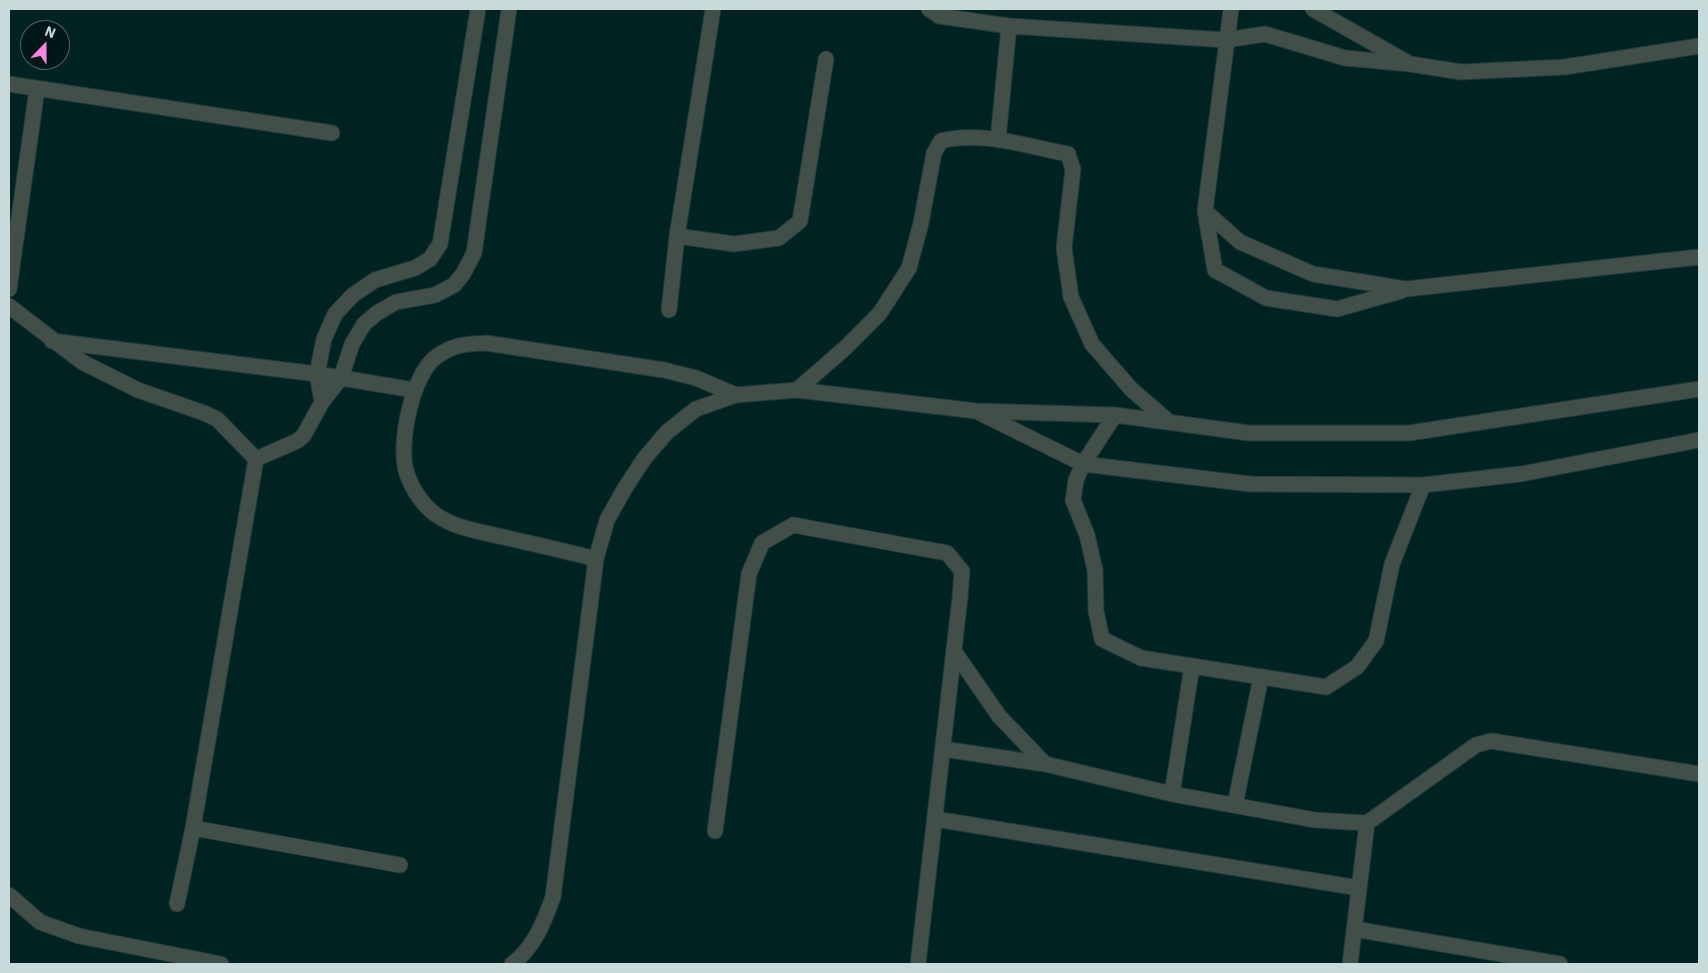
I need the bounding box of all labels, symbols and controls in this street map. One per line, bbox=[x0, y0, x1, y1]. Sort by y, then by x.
north arrow bbox=[20, 20, 70, 70]
text: N bbox=[42, 22, 58, 42]

